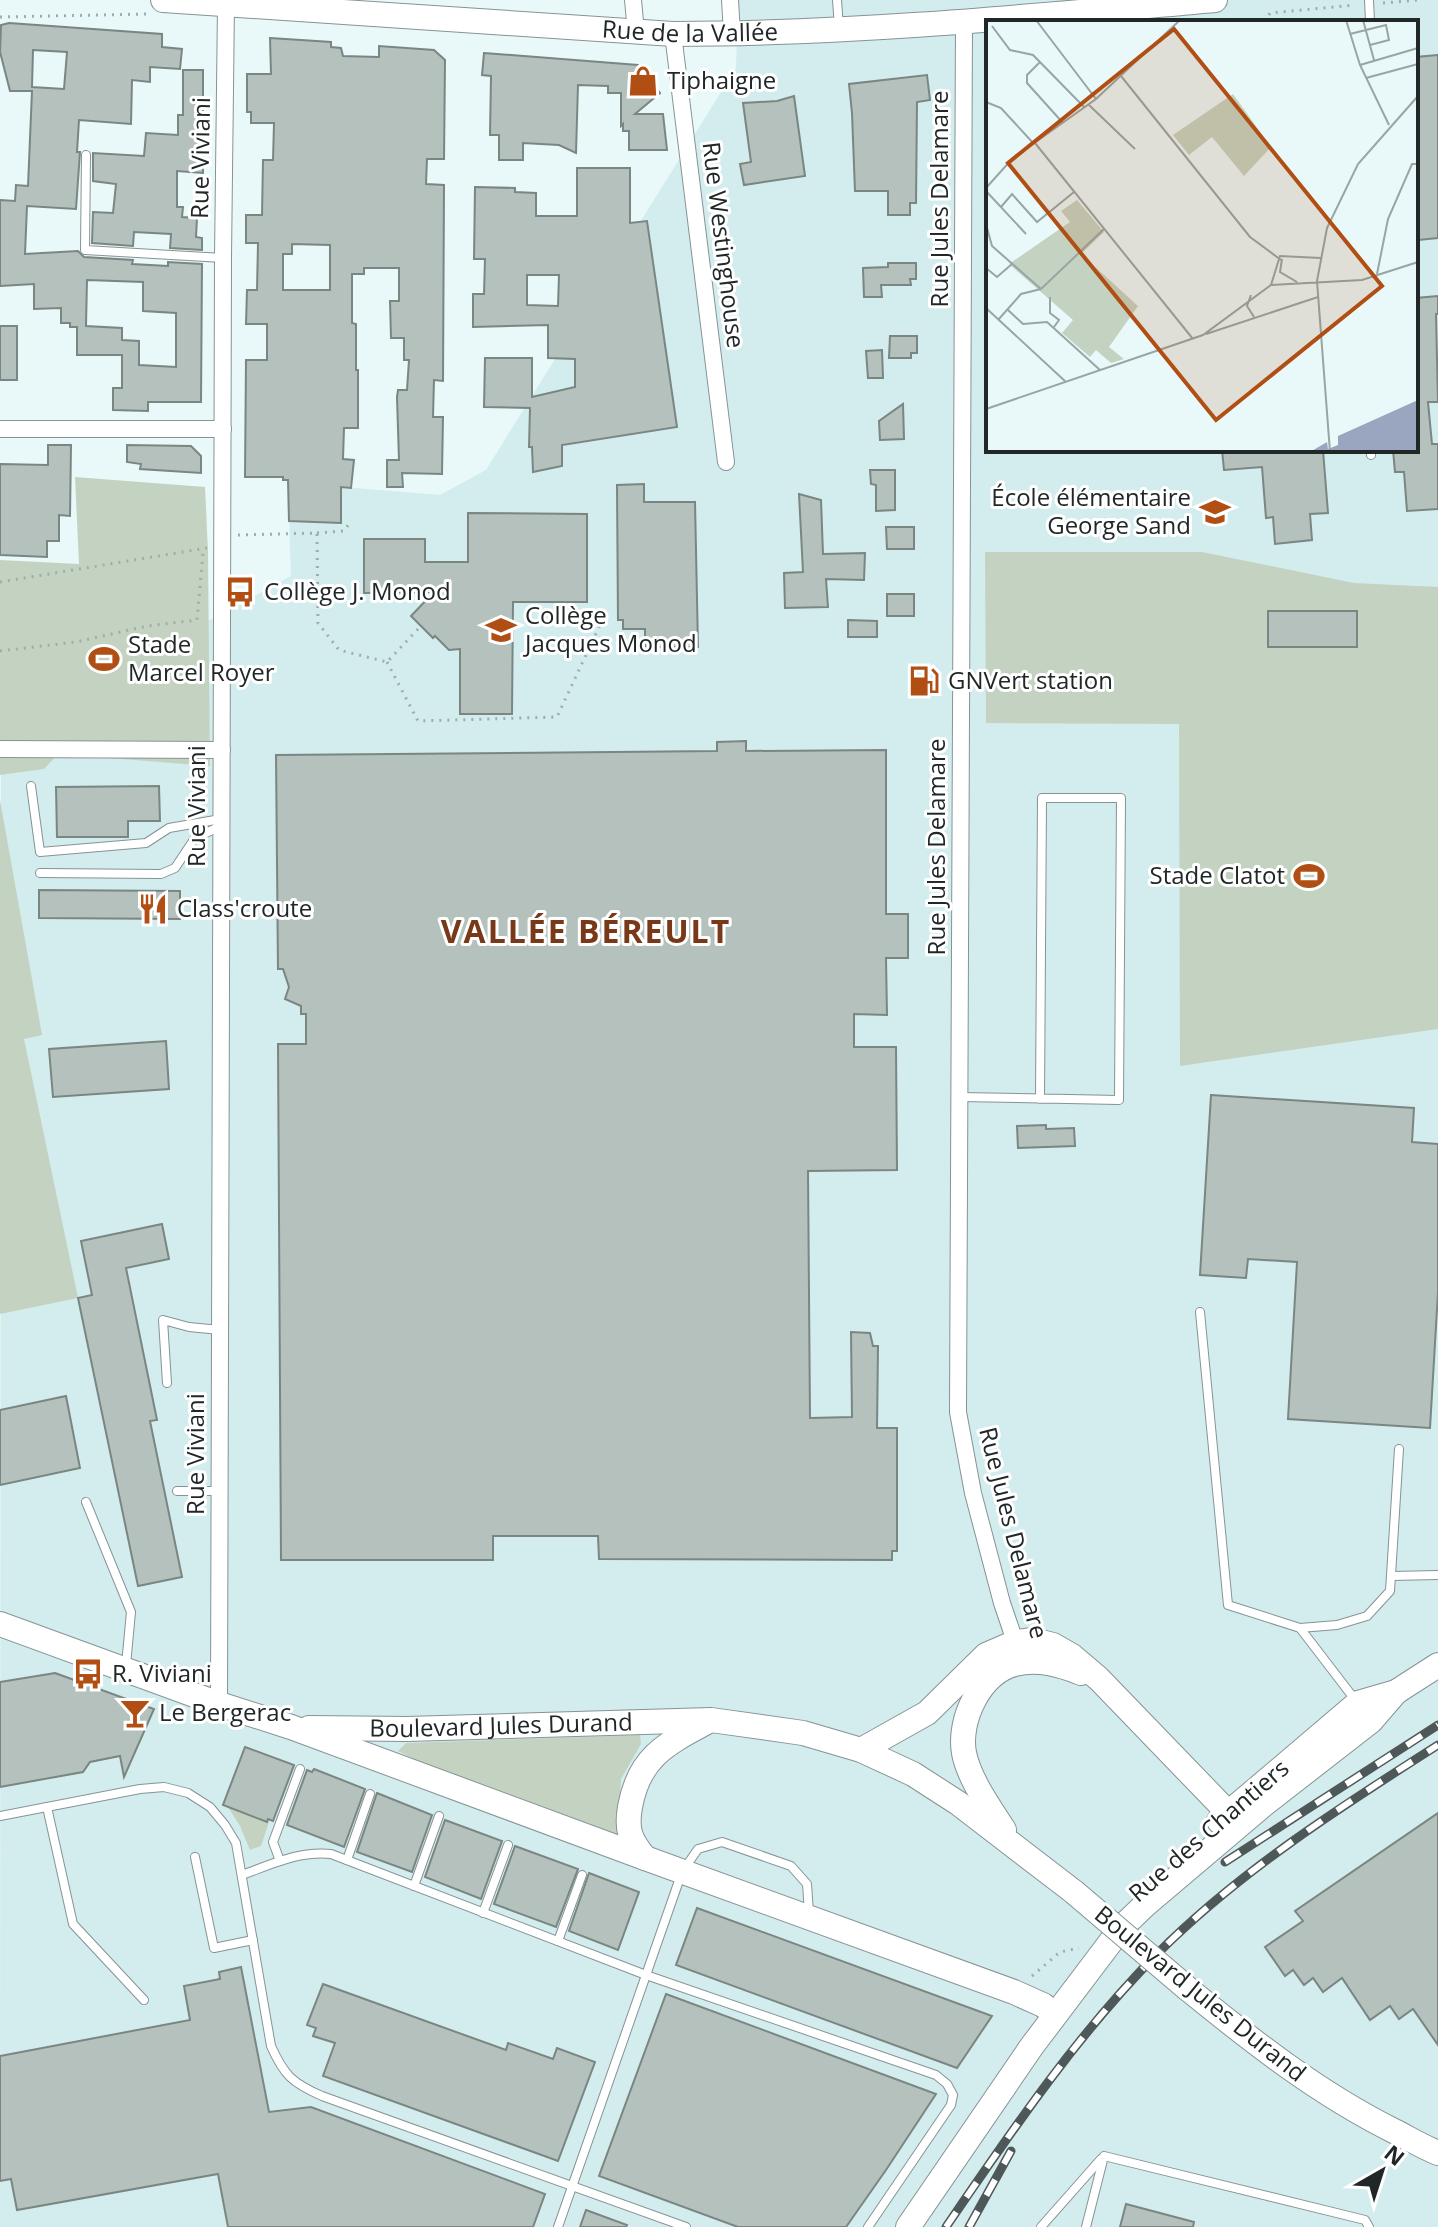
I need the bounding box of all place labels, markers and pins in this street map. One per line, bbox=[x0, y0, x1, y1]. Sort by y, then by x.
place label: Tiphaigne bbox=[667, 63, 776, 96]
shop icon: Tiphaigne bbox=[626, 64, 660, 98]
place label: École élémentaire George Sand bbox=[991, 480, 1191, 541]
school or university icon: École élémentaire George Sand bbox=[1198, 495, 1232, 529]
place label: Collège J. Monod bbox=[264, 574, 451, 607]
bus stop icon: Collège J. Monod bbox=[223, 575, 257, 609]
place label: Collège Jacques Monod bbox=[523, 598, 697, 659]
school or university icon: Collège Jacques Monod bbox=[484, 613, 518, 647]
place label: Stade Marcel Royer bbox=[128, 627, 275, 688]
sports icon: Stade Marcel Royer bbox=[87, 642, 121, 676]
place label: GNVert station bbox=[948, 663, 1113, 696]
fuel station icon: GNVert station bbox=[907, 664, 941, 698]
place label: Stade Clatot bbox=[1149, 858, 1285, 891]
sports icon: Stade Clatot bbox=[1292, 859, 1326, 893]
place label: Class'croute bbox=[177, 891, 312, 924]
restaurant icon: Class'croute bbox=[136, 892, 170, 926]
place label: R. Viviani bbox=[112, 1656, 212, 1689]
bus stop icon: R. Viviani bbox=[71, 1657, 105, 1691]
place label: Le Bergerac bbox=[159, 1695, 291, 1728]
bar icon: Le Bergerac bbox=[118, 1696, 152, 1730]

